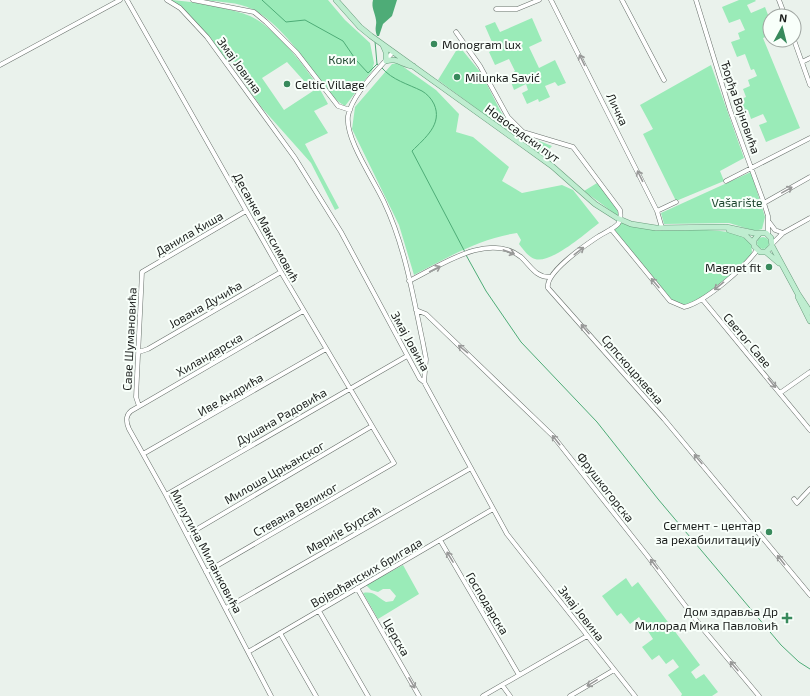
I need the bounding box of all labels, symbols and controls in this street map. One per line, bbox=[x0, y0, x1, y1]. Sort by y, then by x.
north arrow bbox=[762, 8, 802, 48]
text: N bbox=[779, 11, 788, 25]
street label: Змај Јовина bbox=[214, 34, 265, 96]
place label: Monogram lux bbox=[442, 37, 522, 51]
marker: Monogram lux bbox=[429, 39, 439, 49]
park label: Коки bbox=[328, 52, 356, 66]
one-way arrow bbox=[578, 54, 585, 66]
street label: Ђорђа Војновића bbox=[718, 59, 764, 156]
place label: Milunka Savić bbox=[465, 70, 540, 84]
marker: Milunka Savić bbox=[452, 72, 462, 82]
place label: Celtic Village bbox=[295, 77, 365, 91]
marker: Celtic Village bbox=[282, 79, 292, 89]
street label: Личка bbox=[604, 91, 632, 127]
street label: Новосадски пут bbox=[482, 101, 563, 166]
street label: Десанке Максимовић bbox=[231, 170, 303, 284]
one-way arrow bbox=[636, 170, 643, 182]
one-way arrow bbox=[781, 186, 793, 193]
park label: Vašarište bbox=[711, 195, 763, 209]
street label: Данила Киша bbox=[153, 208, 225, 258]
one-way arrow bbox=[573, 247, 584, 255]
one-way arrow bbox=[503, 249, 515, 257]
place label: Magnet fit bbox=[705, 260, 761, 274]
marker: Magnet fit bbox=[764, 262, 774, 272]
one-way arrow bbox=[428, 265, 440, 272]
street label: Јована Дучића bbox=[166, 277, 245, 331]
one-way arrow bbox=[651, 277, 659, 288]
one-way arrow bbox=[713, 282, 724, 290]
street label: Саве Шумановића bbox=[119, 287, 140, 391]
street label: Змај Јовина bbox=[388, 309, 433, 374]
street label: Светог Саве bbox=[721, 310, 775, 370]
one-way arrow bbox=[581, 324, 590, 335]
street label: Хиландарска bbox=[173, 329, 245, 379]
street label: Српскоцрквена bbox=[599, 332, 667, 406]
one-way arrow bbox=[457, 345, 468, 354]
street label: Иве Андрића bbox=[195, 370, 265, 418]
one-way arrow bbox=[767, 378, 776, 389]
street label: Душана Радовића bbox=[233, 384, 329, 448]
one-way arrow bbox=[552, 434, 560, 445]
street label: Милоша Црњанског bbox=[221, 437, 327, 506]
street label: Фрушкогорска bbox=[574, 449, 637, 525]
one-way arrow bbox=[693, 454, 702, 465]
street label: Стевана Великог bbox=[250, 479, 340, 539]
street label: Милутина Миланковића bbox=[167, 487, 246, 616]
street label: Марије Бурсаћ bbox=[303, 502, 383, 557]
place label: Сегмент - центар за рехабилитацију bbox=[656, 518, 762, 547]
marker: Сегмент - центар за рехабилитацију bbox=[764, 527, 774, 537]
street label: Војвођанских бригада bbox=[308, 534, 425, 611]
one-way arrow bbox=[445, 551, 453, 563]
one-way arrow bbox=[776, 554, 785, 565]
one-way arrow bbox=[650, 558, 658, 569]
street label: Господарска bbox=[464, 569, 512, 637]
street label: Змај Јовина bbox=[555, 583, 608, 644]
place label: Дом здравља Др Милорад Мика Павловић bbox=[635, 604, 778, 632]
marker: Дом здравља Др Милорад Мика Павловић bbox=[781, 612, 793, 624]
street label: Церска bbox=[381, 616, 413, 658]
one-way arrow bbox=[730, 661, 739, 671]
one-way arrow bbox=[408, 677, 416, 689]
one-way arrow bbox=[586, 680, 598, 688]

